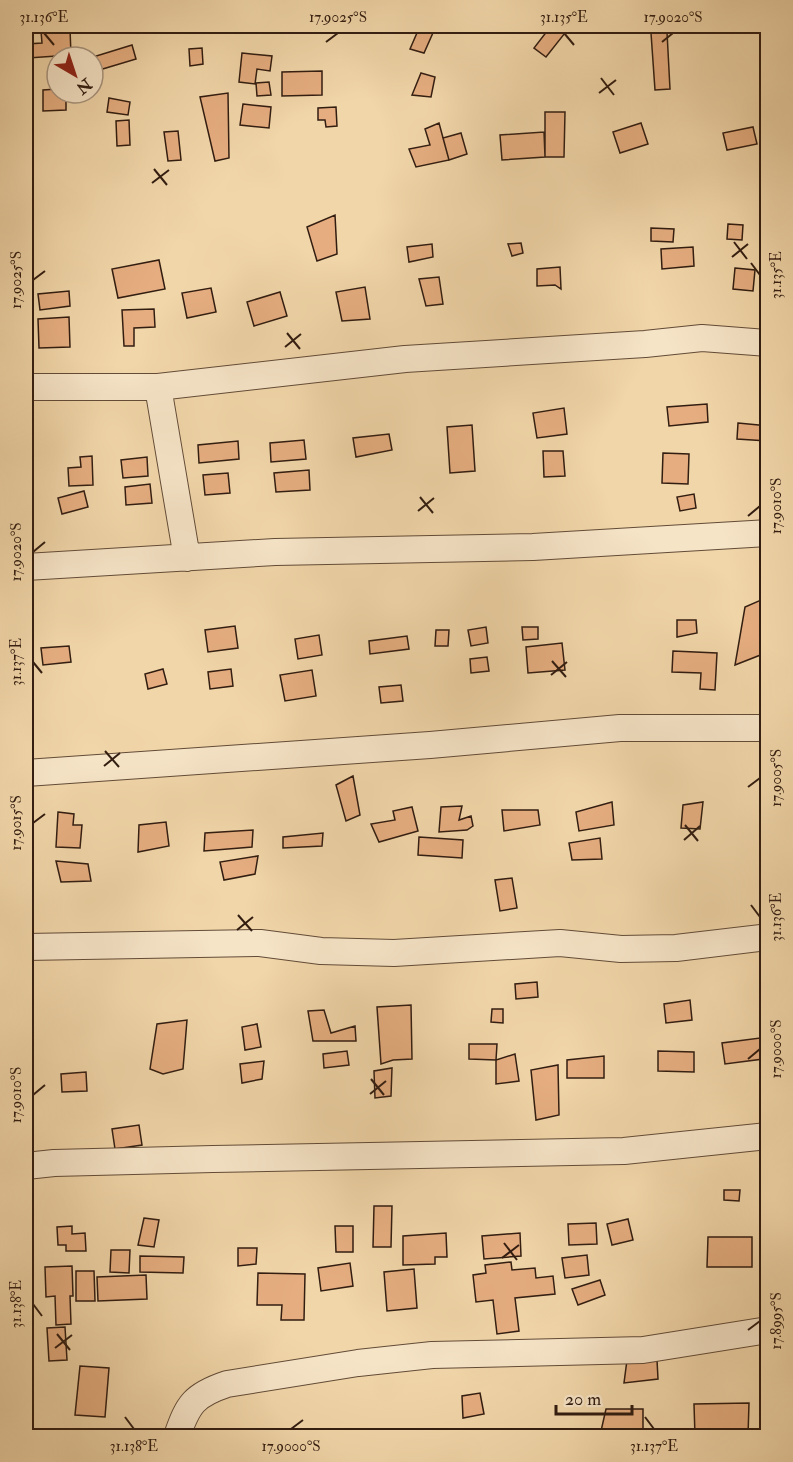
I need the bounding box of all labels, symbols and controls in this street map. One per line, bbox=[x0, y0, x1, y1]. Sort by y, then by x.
text: 31.136°E bbox=[20, 8, 69, 27]
text: 17.9025°S bbox=[309, 8, 367, 27]
text: 31.135°E bbox=[540, 8, 588, 27]
text: 17.9020°S bbox=[643, 8, 703, 27]
north arrow bbox=[45, 45, 105, 105]
text: N bbox=[71, 73, 96, 99]
text: 17.9025°S bbox=[7, 251, 26, 309]
text: 31.135°E bbox=[767, 251, 786, 299]
text: 17.9010°S bbox=[767, 478, 786, 534]
text: 17.9020°S bbox=[7, 522, 26, 582]
text: 31.137°E bbox=[7, 638, 26, 686]
text: 17.9005°S bbox=[767, 749, 786, 807]
text: 17.9015°S bbox=[7, 795, 26, 851]
text: 31.136°E bbox=[767, 892, 786, 941]
text: 17.9000°S bbox=[767, 1019, 786, 1079]
text: 17.9010°S bbox=[7, 1067, 26, 1123]
text: 31.138°E bbox=[7, 1280, 26, 1328]
text: 17.8995°S bbox=[767, 1292, 786, 1350]
scale bar bbox=[556, 1378, 632, 1416]
text: 20 m bbox=[565, 1388, 601, 1411]
text: 31.138°E bbox=[110, 1437, 158, 1456]
text: 17.9000°S bbox=[261, 1437, 321, 1456]
text: 31.137°E bbox=[630, 1437, 678, 1456]

